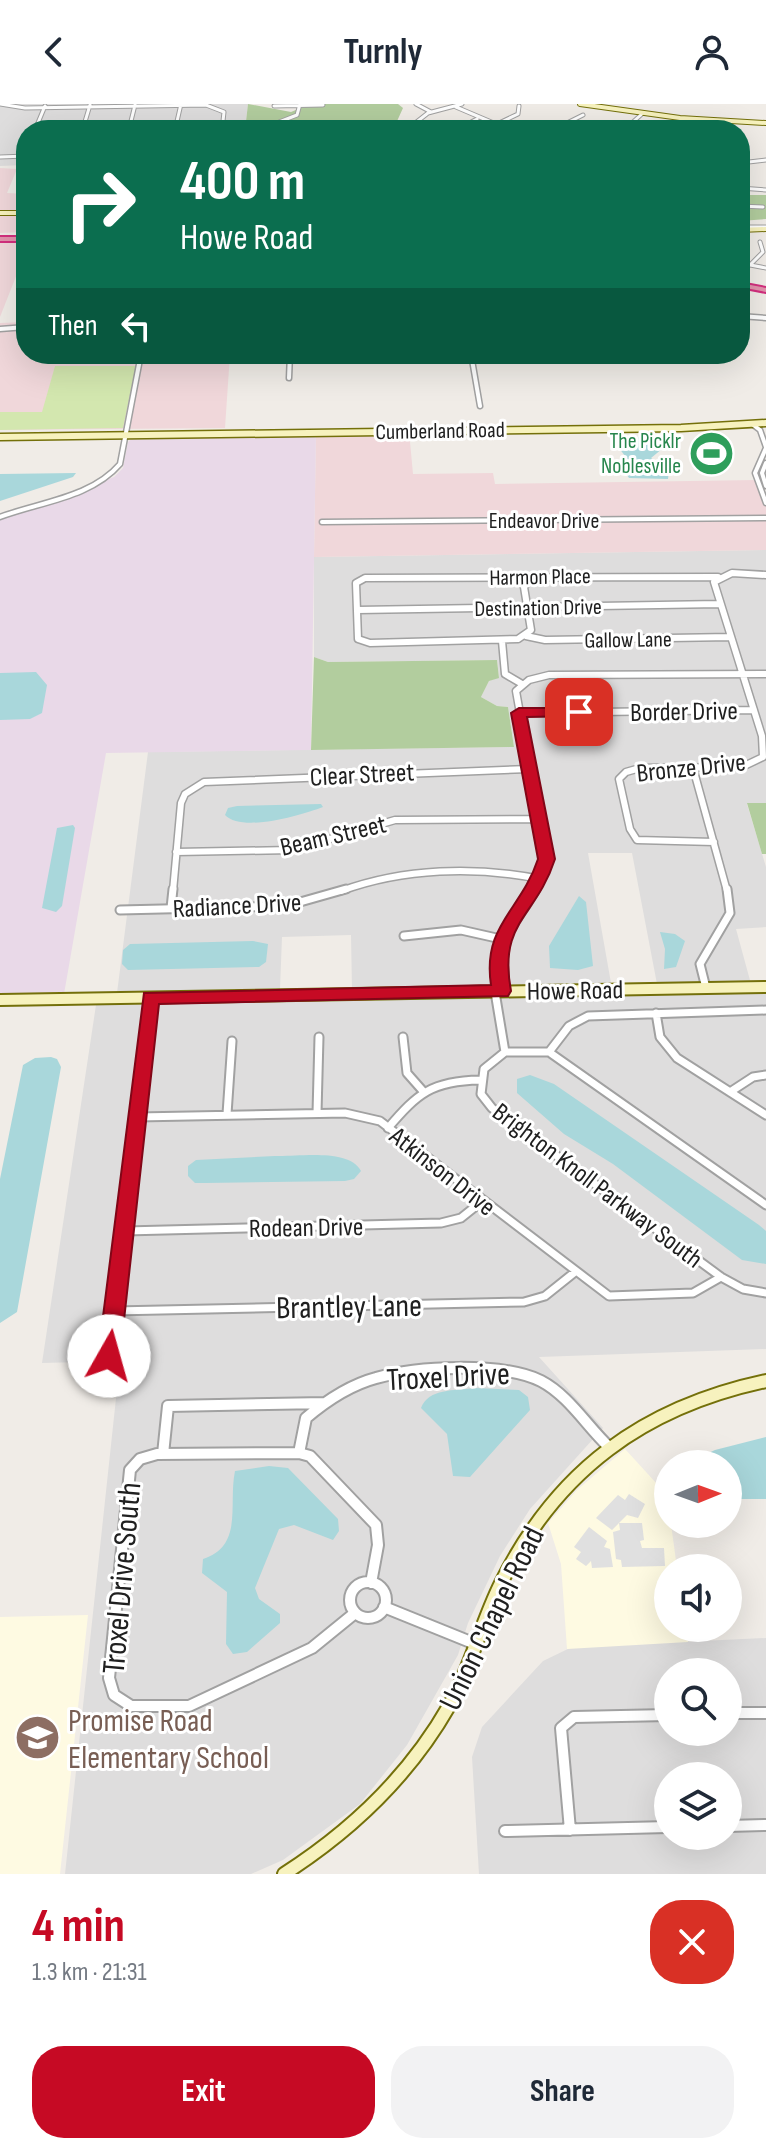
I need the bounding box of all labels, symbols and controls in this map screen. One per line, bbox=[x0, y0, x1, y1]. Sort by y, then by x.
icon: back bbox=[32, 30, 76, 74]
icon: person bbox=[690, 30, 734, 74]
text: Turnly bbox=[344, 31, 422, 74]
text: 400 m bbox=[180, 149, 305, 216]
icon: right bbox=[48, 152, 152, 256]
text: Howe Road bbox=[180, 217, 313, 260]
icon: left bbox=[114, 304, 158, 348]
text: Then bbox=[48, 308, 98, 344]
street label: Cumberland Road bbox=[375, 417, 505, 446]
place label: The Picklr Noblesville bbox=[601, 428, 681, 480]
sports icon: The Picklr Noblesville bbox=[688, 429, 736, 477]
street label: Endeavor Drive bbox=[489, 508, 599, 535]
street label: Harmon Place bbox=[489, 563, 591, 592]
street label: Destination Drive bbox=[474, 594, 602, 623]
street label: Gallow Lane bbox=[584, 626, 672, 655]
pin bbox=[545, 678, 613, 746]
icon: arrive bbox=[557, 690, 601, 734]
street label: Border Drive bbox=[630, 696, 738, 729]
street label: Bronze Drive bbox=[635, 747, 747, 790]
street label: Clear Street bbox=[309, 757, 415, 794]
street label: Beam Street bbox=[277, 809, 389, 864]
street label: Radiance Drive bbox=[172, 888, 302, 925]
street label: Howe Road bbox=[527, 975, 623, 1008]
street label: Brighton Knoll Parkway South bbox=[486, 1097, 708, 1275]
street label: Atkinson Drive bbox=[382, 1121, 501, 1223]
street label: Rodean Drive bbox=[249, 1212, 364, 1245]
street label: Brantley Lane bbox=[276, 1287, 422, 1328]
position arrow bbox=[67, 1314, 151, 1398]
street label: Troxel Drive bbox=[385, 1355, 511, 1400]
north arrow bbox=[654, 1450, 742, 1538]
map controls bbox=[654, 1450, 742, 1850]
street label: Troxel Drive South bbox=[95, 1481, 150, 1676]
street label: Union Chapel Road bbox=[431, 1520, 554, 1717]
button: sound bbox=[654, 1554, 742, 1642]
button: search bbox=[654, 1658, 742, 1746]
place label: Promise Road Elementary School bbox=[68, 1702, 269, 1778]
school or university icon: Promise Road Elementary School bbox=[13, 1714, 61, 1762]
button: layers bbox=[654, 1762, 742, 1850]
text: 4 min bbox=[32, 1898, 125, 1955]
button: close bbox=[650, 1900, 734, 1984]
text: 1.3 km · 21:31 bbox=[32, 1957, 147, 1988]
button: Exit bbox=[32, 2046, 375, 2138]
button: Share bbox=[391, 2046, 734, 2138]

